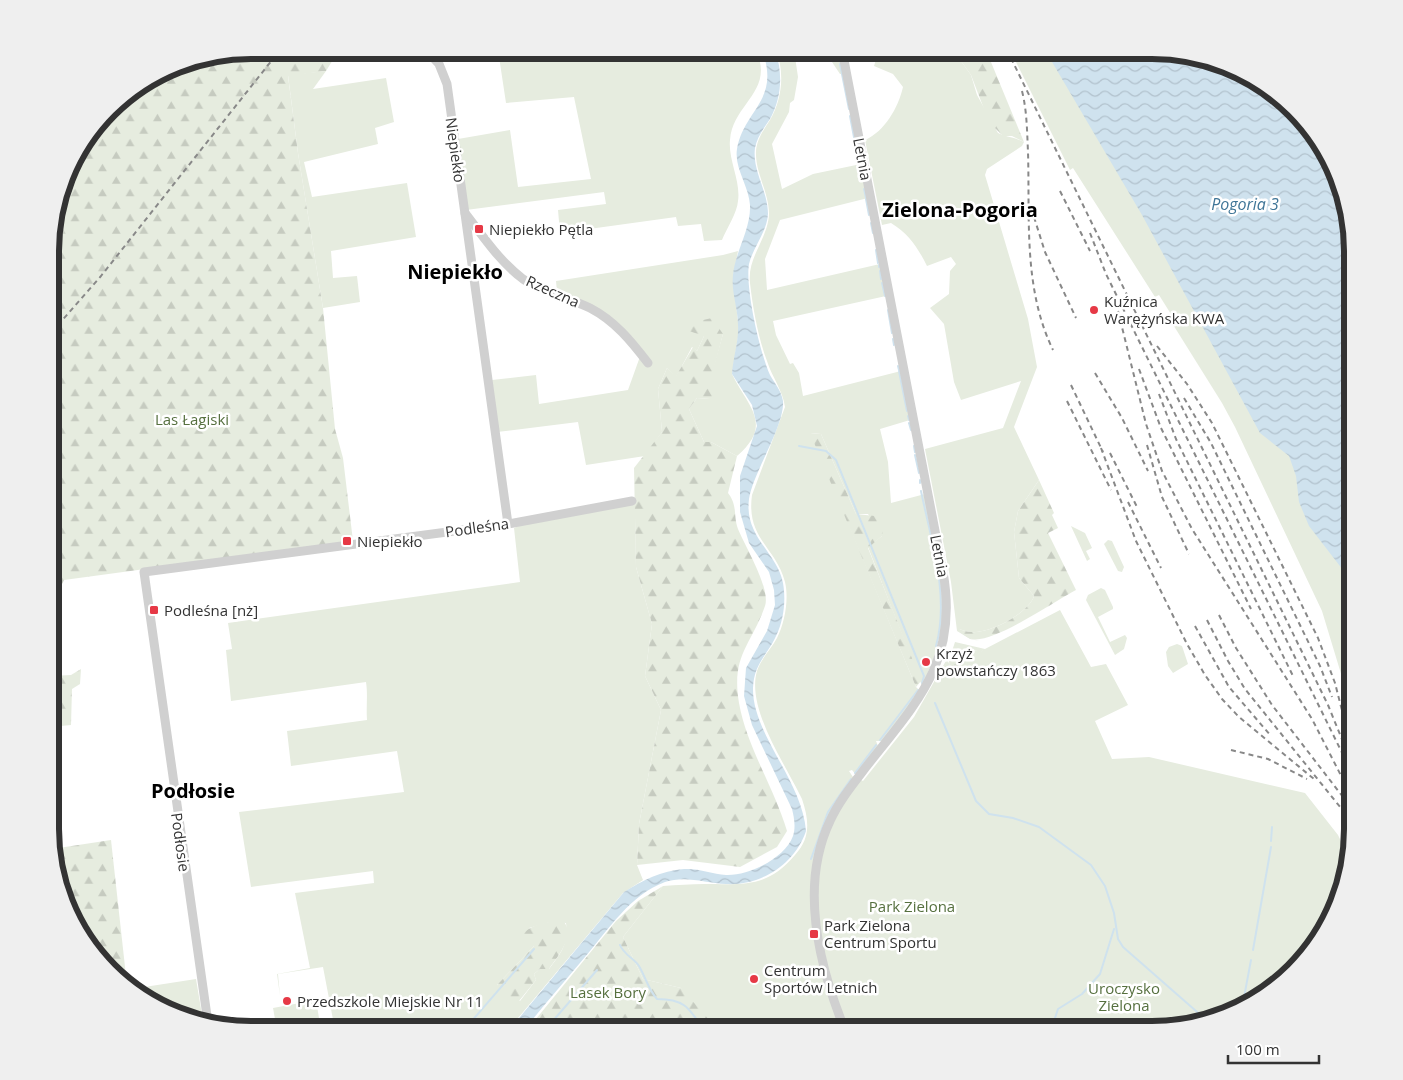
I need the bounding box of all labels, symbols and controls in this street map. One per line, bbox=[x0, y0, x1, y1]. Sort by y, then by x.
street label: Niepiekło bbox=[442, 116, 470, 184]
street label: Letnia bbox=[849, 136, 877, 182]
water label: Pogoria 3 bbox=[1211, 193, 1279, 215]
district label: Zielona-Pogoria bbox=[882, 196, 1038, 223]
place label: Niepiekło Pętla bbox=[489, 219, 593, 239]
marker: Niepiekło Pętla bbox=[473, 223, 485, 235]
district label: Niepiekło bbox=[407, 258, 503, 285]
street label: Rzeczna bbox=[523, 270, 583, 312]
place label: Kuźnica Warężyńska KWA bbox=[1104, 291, 1225, 328]
marker: Kuźnica Warężyńska KWA bbox=[1088, 304, 1100, 316]
park label: Las Łagiski bbox=[155, 409, 229, 429]
street label: Podleśna bbox=[444, 513, 510, 541]
place label: Niepiekło bbox=[357, 531, 423, 551]
street label: Letnia bbox=[926, 533, 954, 579]
marker: Niepiekło bbox=[341, 535, 353, 547]
place label: Podleśna [nż] bbox=[164, 600, 258, 620]
marker: Podleśna [nż] bbox=[148, 604, 160, 616]
place label: Krzyż powstańczy 1863 bbox=[936, 643, 1056, 680]
marker: Krzyż powstańczy 1863 bbox=[920, 656, 932, 668]
district label: Podłosie bbox=[151, 777, 235, 804]
street label: Podłosie bbox=[167, 811, 195, 873]
park label: Park Zielona bbox=[869, 896, 955, 916]
place label: Park Zielona Centrum Sportu bbox=[824, 915, 937, 952]
marker: Park Zielona Centrum Sportu bbox=[808, 928, 820, 940]
place label: Centrum Sportów Letnich bbox=[764, 960, 877, 997]
marker: Centrum Sportów Letnich bbox=[748, 973, 760, 985]
park label: Uroczysko Zielona bbox=[1088, 978, 1160, 1015]
park label: Lasek Bory bbox=[570, 982, 646, 1002]
place label: Przedszkole Miejskie Nr 11 bbox=[297, 991, 483, 1011]
marker: Przedszkole Miejskie Nr 11 bbox=[281, 995, 293, 1007]
scale bar bbox=[1228, 1032, 1319, 1064]
text: 100 m bbox=[1236, 1039, 1280, 1059]

